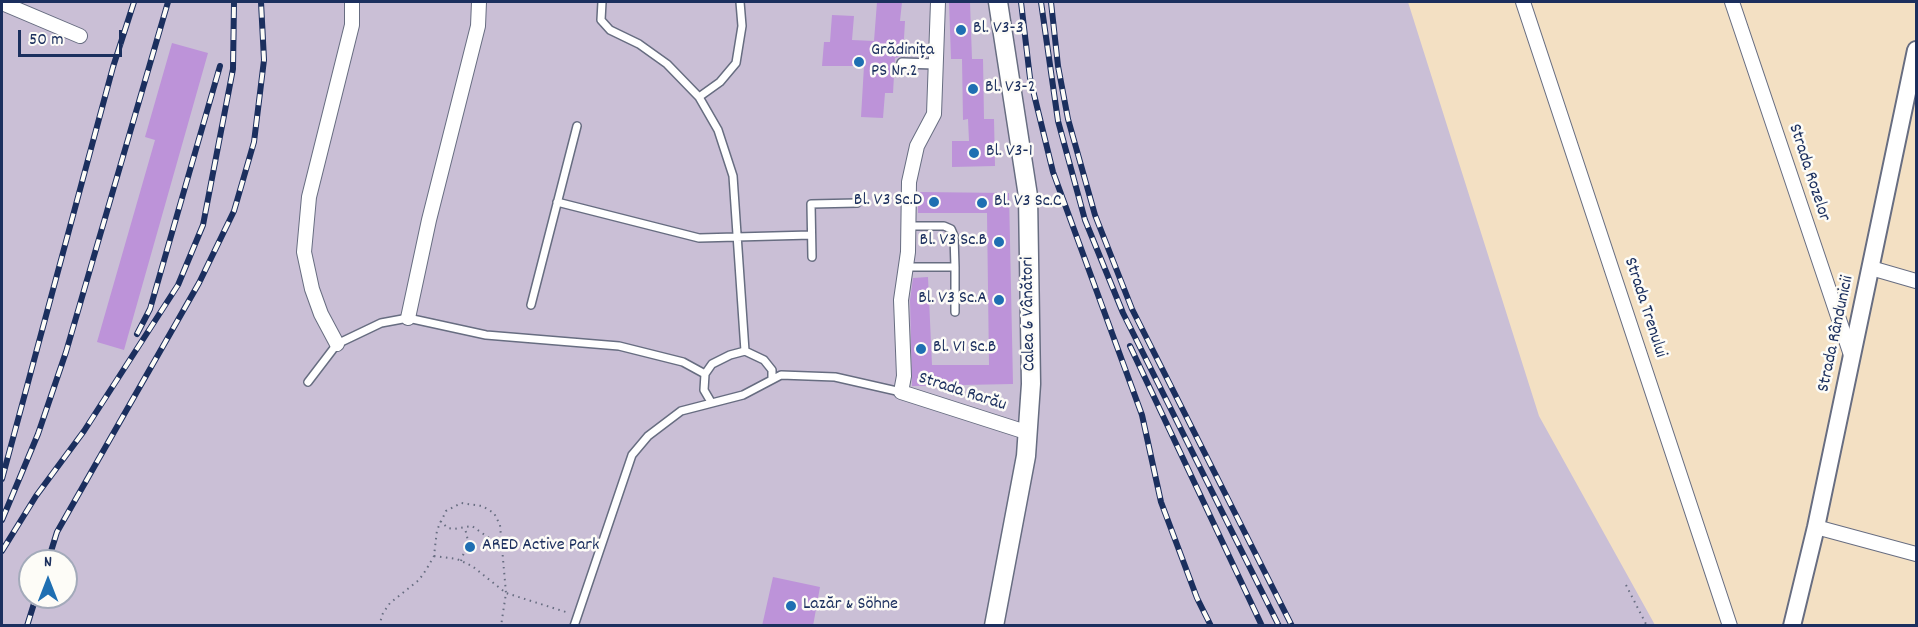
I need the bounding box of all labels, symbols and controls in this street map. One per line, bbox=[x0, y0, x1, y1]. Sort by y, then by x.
scale bar bbox=[21, 18, 124, 56]
place label: Bl. V3-3 bbox=[973, 19, 1024, 41]
marker: Bl. V3-3 bbox=[954, 23, 968, 37]
text: 50 m bbox=[29, 28, 64, 53]
place label: Grădinița PS Nr.2 bbox=[871, 41, 934, 84]
marker: Grădinița PS Nr.2 bbox=[852, 55, 866, 69]
place label: Bl. V3-2 bbox=[985, 78, 1036, 100]
marker: Bl. V3-2 bbox=[966, 82, 980, 96]
street label: Strada Rozelor bbox=[1782, 122, 1834, 224]
place label: Bl. V3-1 bbox=[986, 142, 1033, 164]
marker: Bl. V3-1 bbox=[967, 146, 981, 160]
place label: Bl. V3 Sc.D bbox=[854, 191, 922, 213]
place label: Bl. V3 Sc.C bbox=[994, 192, 1062, 214]
marker: Bl. V3 Sc.D bbox=[927, 195, 941, 209]
marker: Bl. V3 Sc.C bbox=[975, 196, 989, 210]
place label: Bl. V3 Sc.B bbox=[920, 231, 987, 253]
marker: Bl. V3 Sc.B bbox=[992, 235, 1006, 249]
street label: Strada Trenului bbox=[1618, 255, 1670, 361]
street label: Calea 6 Vânători bbox=[1018, 257, 1042, 371]
street label: Strada Rândunicii bbox=[1814, 274, 1860, 394]
place label: Bl. V3 Sc.A bbox=[918, 289, 987, 311]
marker: Bl. V3 Sc.A bbox=[992, 293, 1006, 307]
place label: Bl. V1 Sc.B bbox=[933, 338, 996, 360]
marker: Bl. V1 Sc.B bbox=[914, 342, 928, 356]
street label: Strada Rarău bbox=[915, 369, 1009, 417]
place label: ARED Active Park bbox=[482, 536, 599, 558]
marker: ARED Active Park bbox=[463, 540, 477, 554]
north arrow bbox=[18, 549, 78, 609]
text: N bbox=[44, 551, 52, 574]
place label: Lazăr & Söhne bbox=[803, 595, 898, 617]
marker: Lazăr & Söhne bbox=[784, 599, 798, 613]

